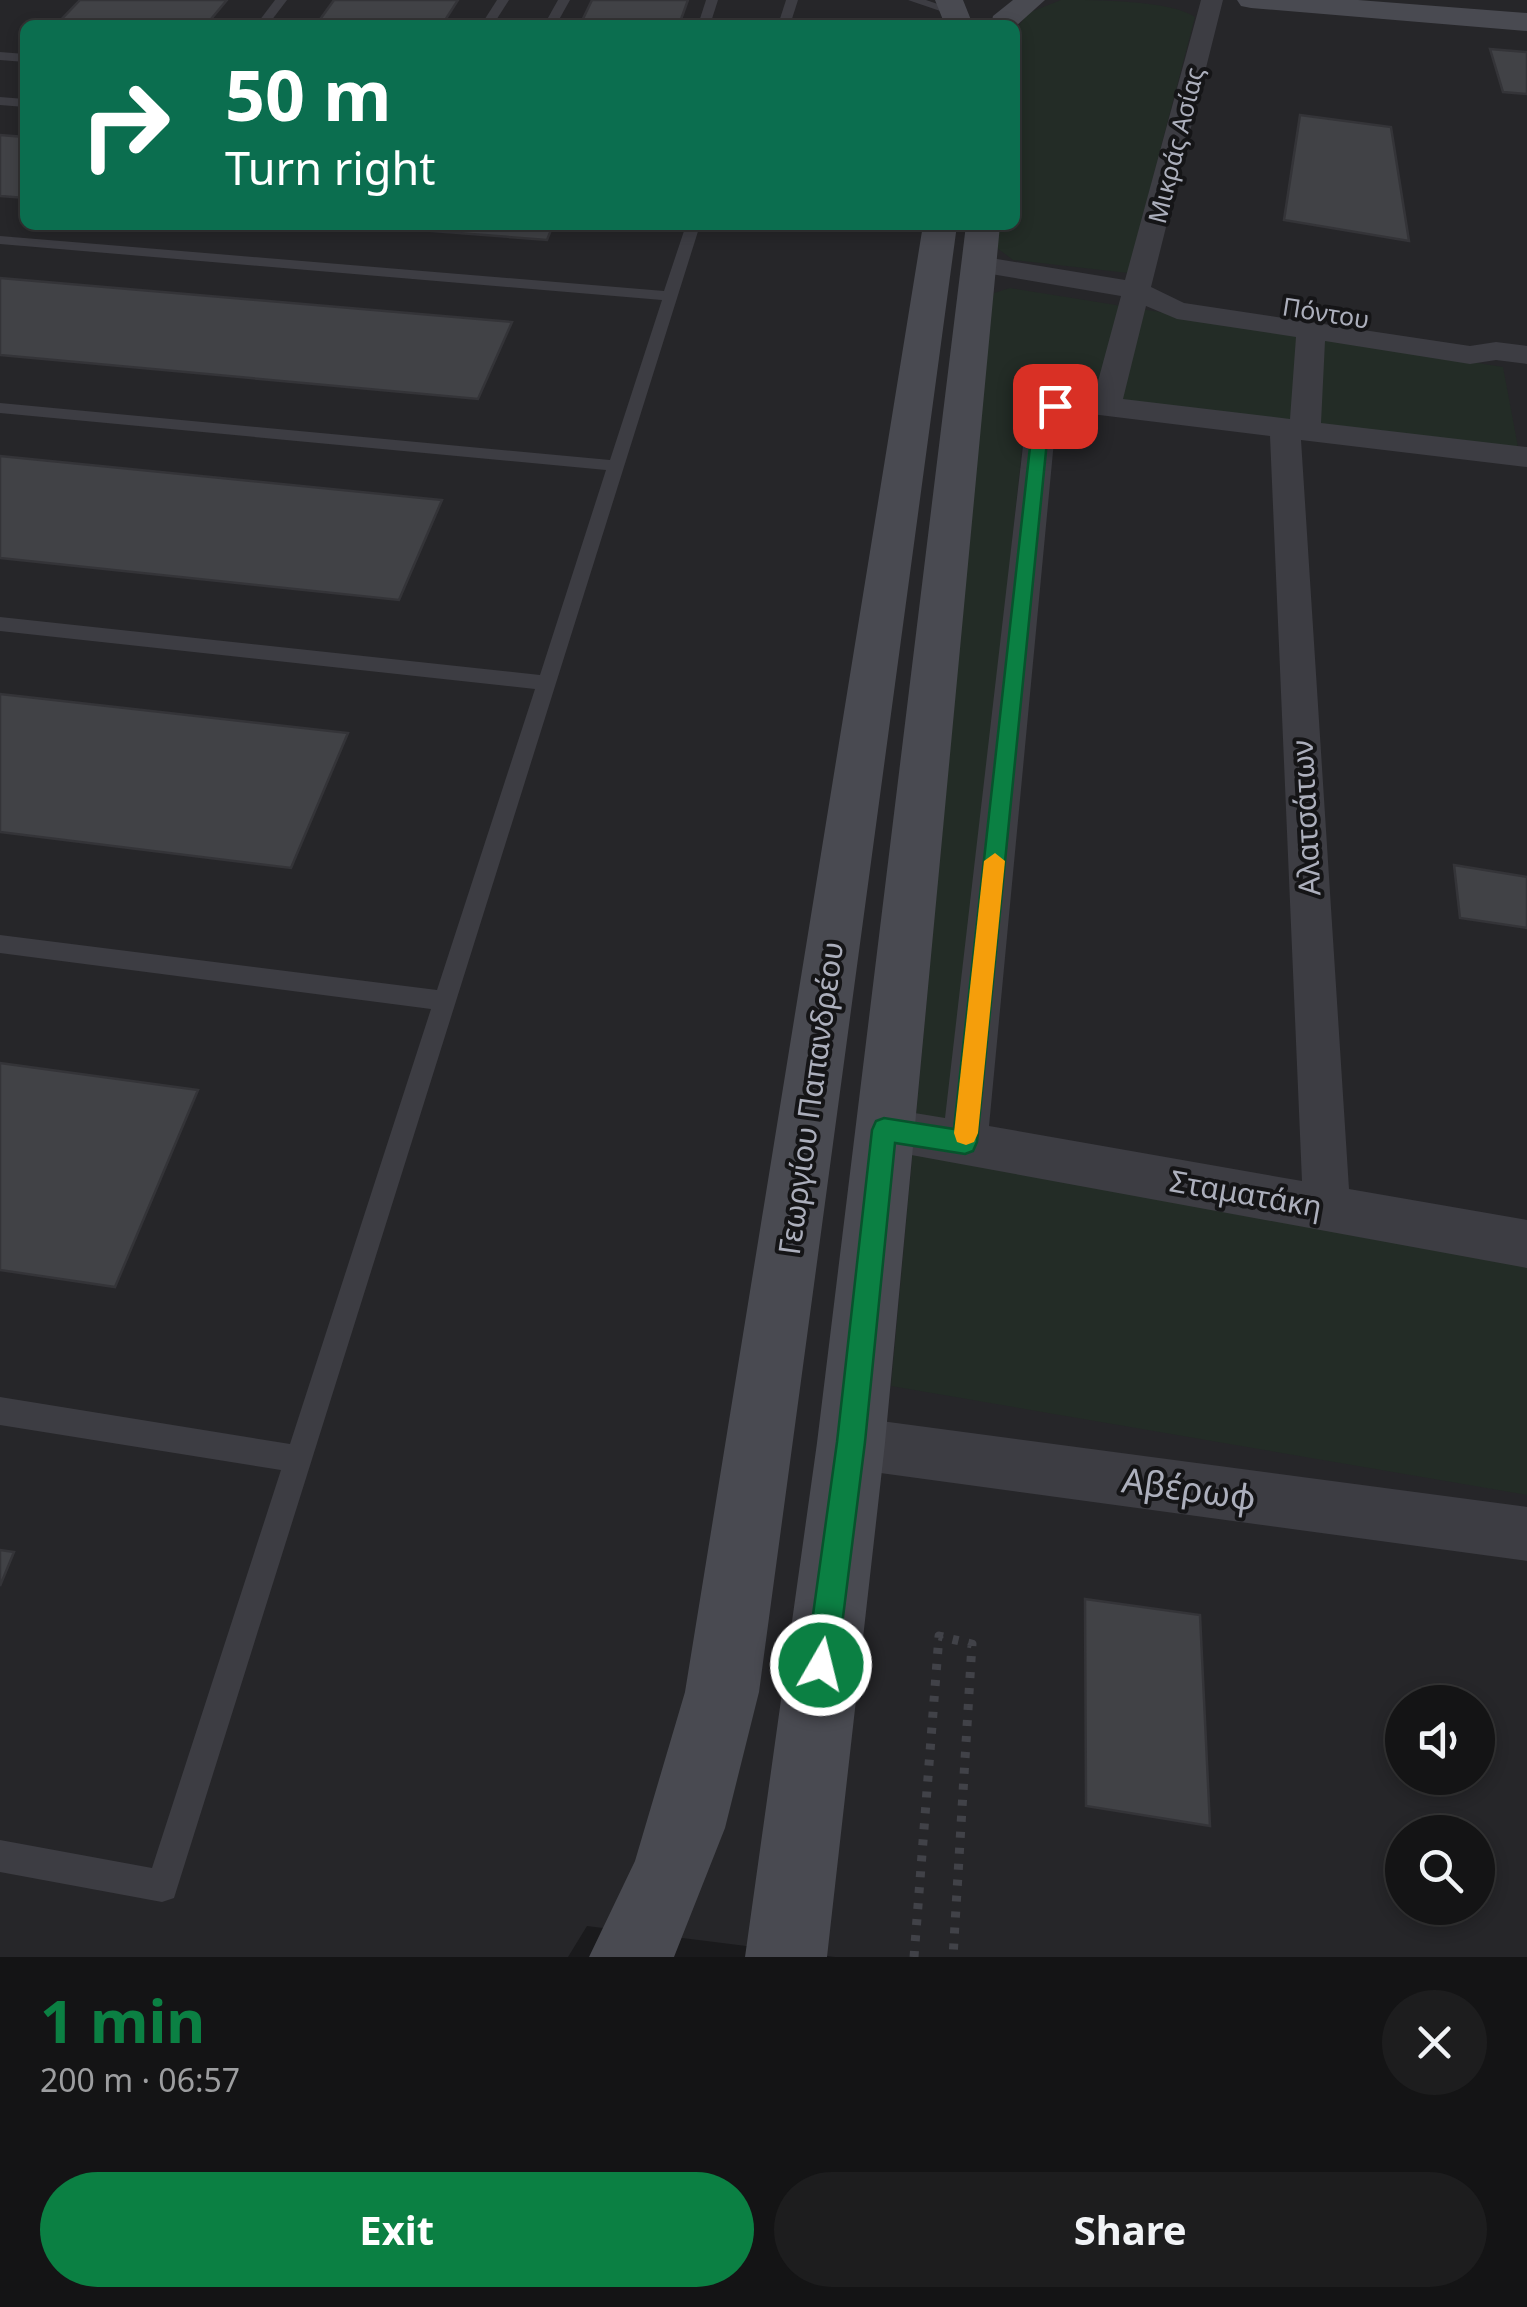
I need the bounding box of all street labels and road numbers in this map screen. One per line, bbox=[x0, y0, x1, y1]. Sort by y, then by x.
street label: Μικράς Ασίας bbox=[1139, 63, 1211, 227]
street label: Πόντου bbox=[1280, 288, 1372, 336]
street label: Αλατσάτων bbox=[1280, 739, 1330, 897]
street label: Γεωργίου Παπανδρέου bbox=[768, 939, 852, 1257]
street label: Σταματάκη bbox=[1167, 1159, 1325, 1227]
street label: Αβέρωφ bbox=[1119, 1455, 1259, 1521]

